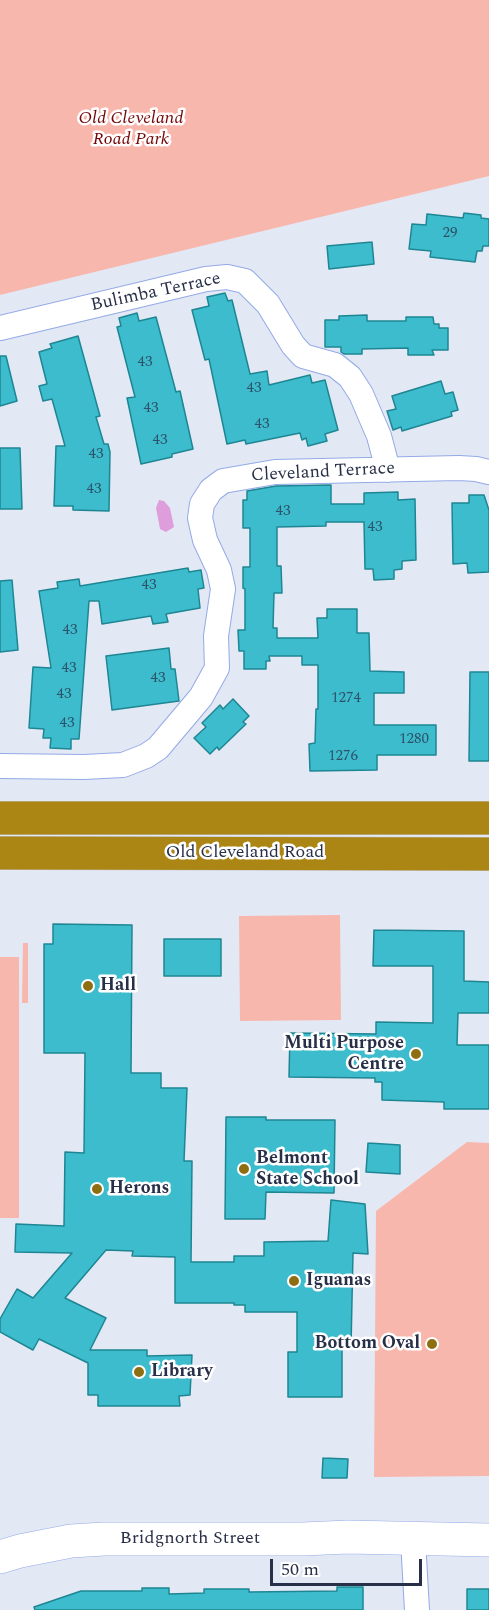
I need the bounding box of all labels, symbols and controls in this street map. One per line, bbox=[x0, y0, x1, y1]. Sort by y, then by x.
park label: Old Cleveland Road Park bbox=[79, 108, 183, 150]
house number: 29 bbox=[443, 225, 457, 243]
street label: Bulimba Terrace bbox=[89, 269, 223, 317]
house number: 43 bbox=[138, 354, 152, 372]
house number: 43 bbox=[247, 380, 261, 398]
house number: 43 bbox=[144, 400, 158, 418]
house number: 43 bbox=[255, 416, 269, 434]
house number: 43 bbox=[153, 432, 167, 450]
house number: 43 bbox=[89, 446, 103, 464]
street label: Cleveland Terrace bbox=[250, 458, 396, 488]
house number: 43 bbox=[87, 481, 101, 499]
house number: 43 bbox=[276, 503, 290, 521]
house number: 43 bbox=[368, 519, 382, 537]
house number: 43 bbox=[142, 577, 156, 595]
house number: 43 bbox=[63, 622, 77, 640]
house number: 43 bbox=[62, 660, 76, 678]
house number: 43 bbox=[151, 670, 165, 688]
house number: 43 bbox=[57, 686, 71, 704]
house number: 1274 bbox=[331, 690, 361, 708]
house number: 43 bbox=[60, 715, 74, 733]
house number: 1280 bbox=[399, 731, 429, 749]
house number: 1276 bbox=[328, 748, 358, 766]
street label: Old Cleveland Road bbox=[166, 842, 324, 864]
place label: Hall bbox=[100, 975, 136, 997]
marker: Hall bbox=[81, 979, 95, 993]
place label: Multi Purpose Centre bbox=[284, 1033, 404, 1076]
marker: Multi Purpose Centre bbox=[409, 1047, 423, 1061]
place label: Belmont State School bbox=[256, 1148, 359, 1190]
marker: Belmont State School bbox=[237, 1162, 251, 1176]
place label: Herons bbox=[109, 1178, 169, 1200]
marker: Herons bbox=[90, 1182, 104, 1196]
place label: Iguanas bbox=[306, 1270, 371, 1292]
marker: Iguanas bbox=[287, 1274, 301, 1288]
place label: Bottom Oval bbox=[314, 1333, 420, 1355]
marker: Bottom Oval bbox=[425, 1337, 439, 1351]
place label: Library bbox=[151, 1361, 213, 1383]
marker: Library bbox=[132, 1365, 146, 1379]
street label: Bridgnorth Street bbox=[120, 1528, 260, 1550]
scale bar bbox=[273, 1547, 424, 1585]
text: 50 m bbox=[281, 1556, 319, 1583]

